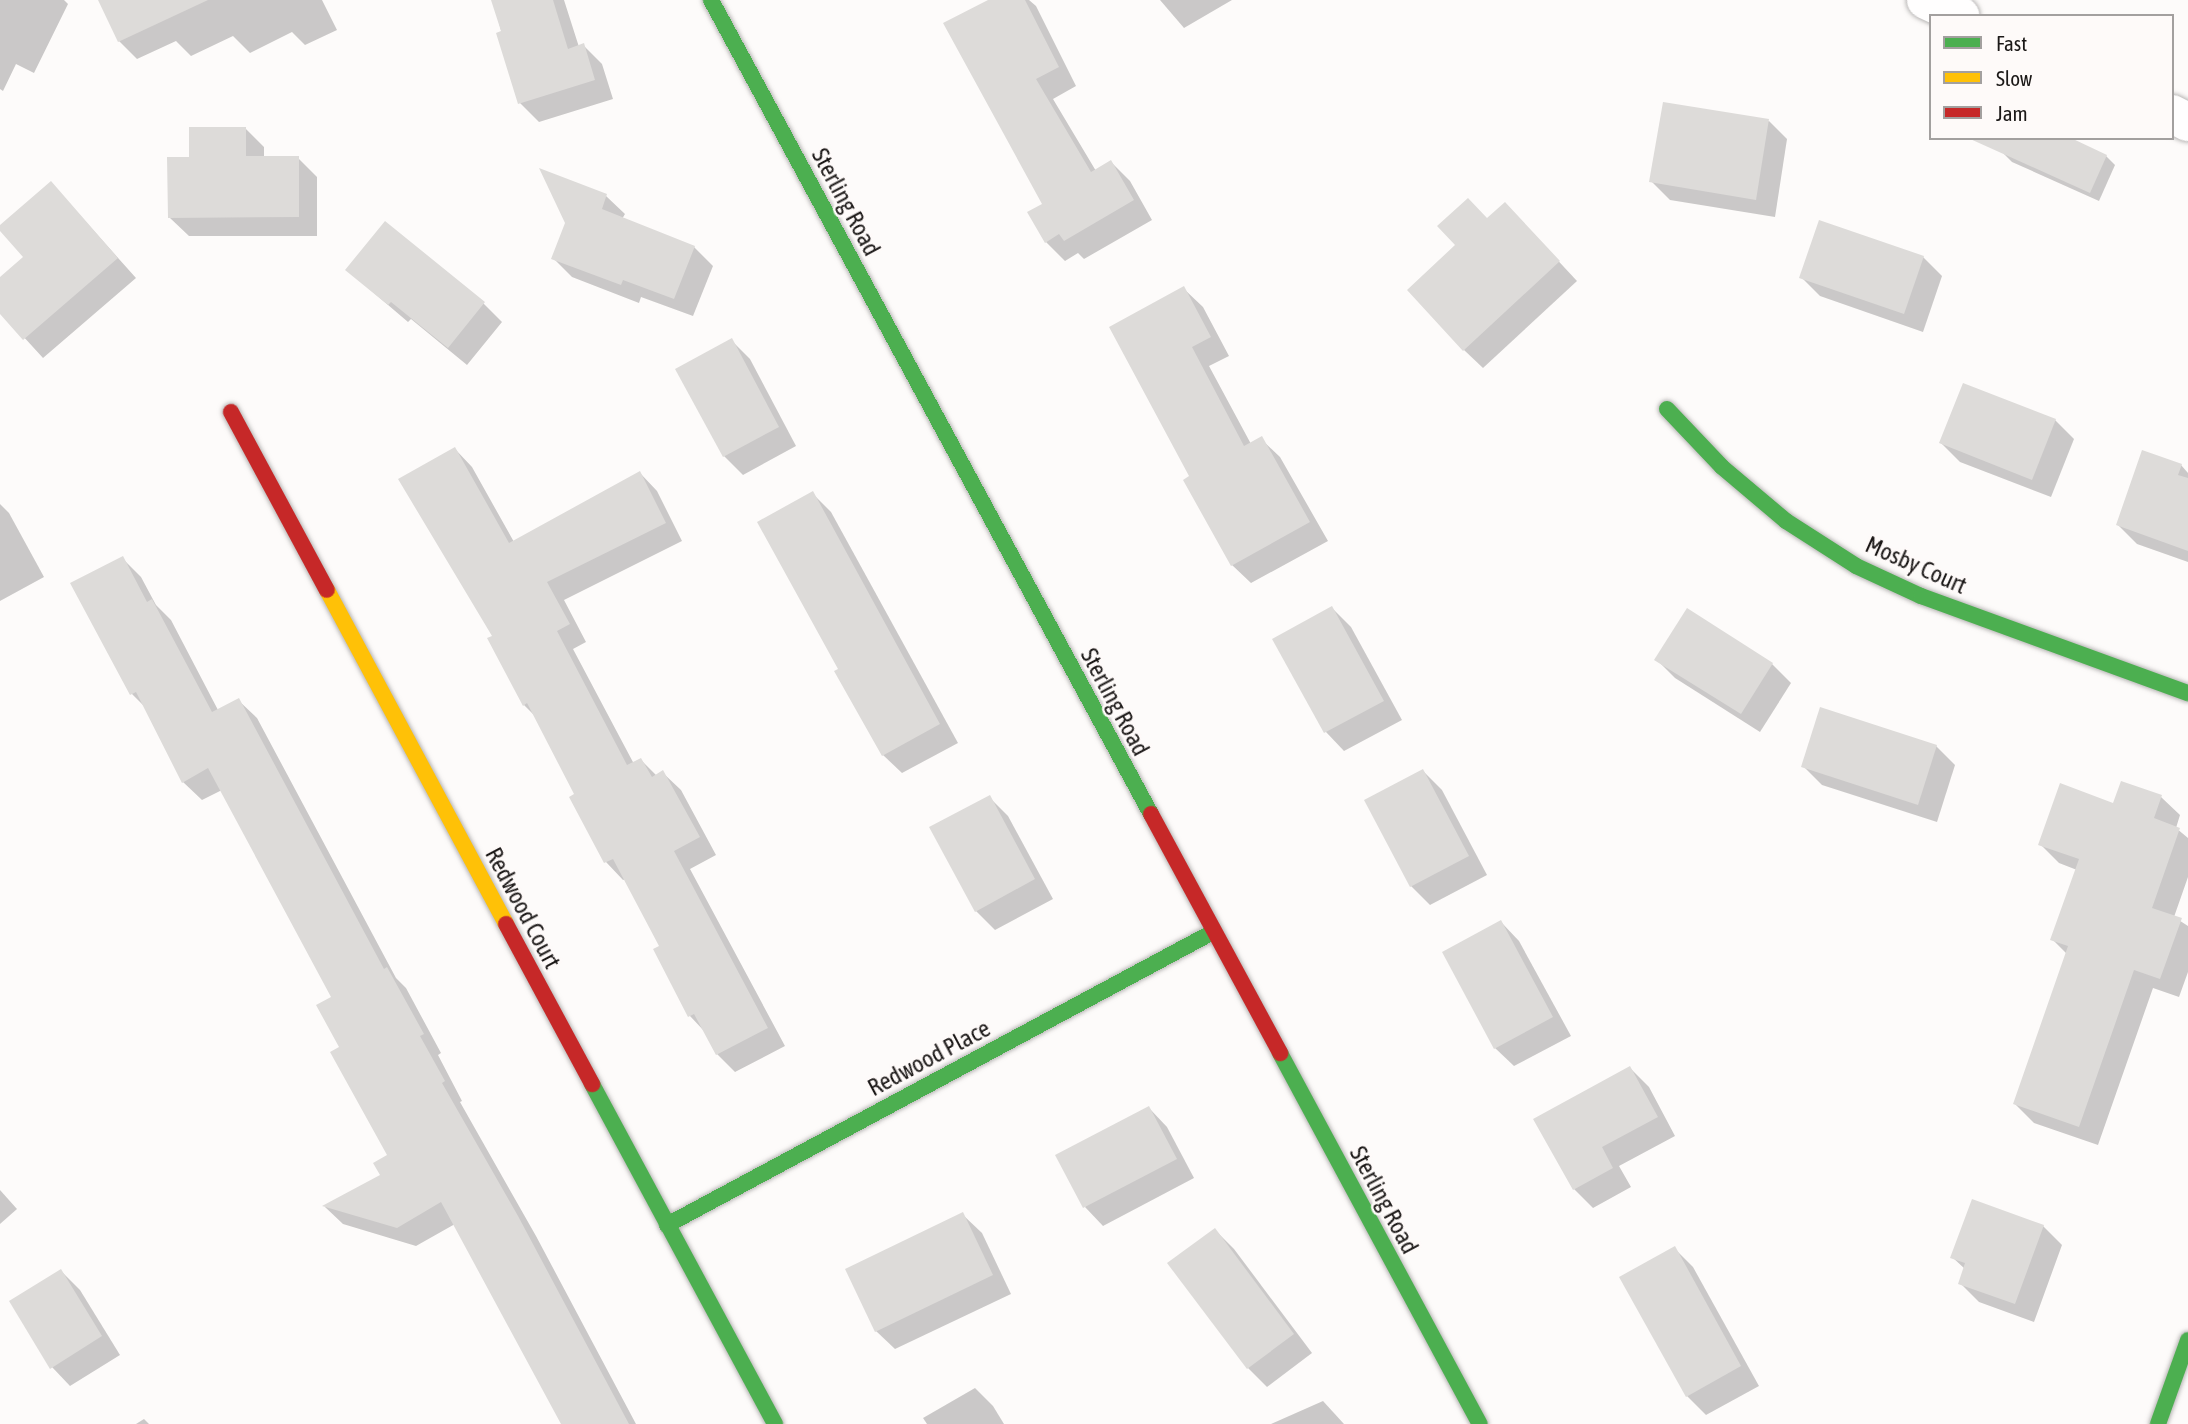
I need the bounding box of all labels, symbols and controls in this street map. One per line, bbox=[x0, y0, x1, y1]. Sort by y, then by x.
legend bbox=[1929, 14, 2174, 140]
text: Fast bbox=[1996, 31, 2027, 55]
text: Slow bbox=[1996, 66, 2032, 90]
text: Jam bbox=[1996, 101, 2028, 125]
street label: Sterling Road bbox=[806, 143, 886, 261]
street label: Mosby Court bbox=[1861, 530, 1971, 600]
street label: Sterling Road bbox=[1075, 643, 1155, 761]
street label: Redwood Court bbox=[479, 843, 567, 973]
street label: Redwood Place bbox=[863, 1014, 995, 1102]
street label: Sterling Road bbox=[1344, 1141, 1424, 1259]

